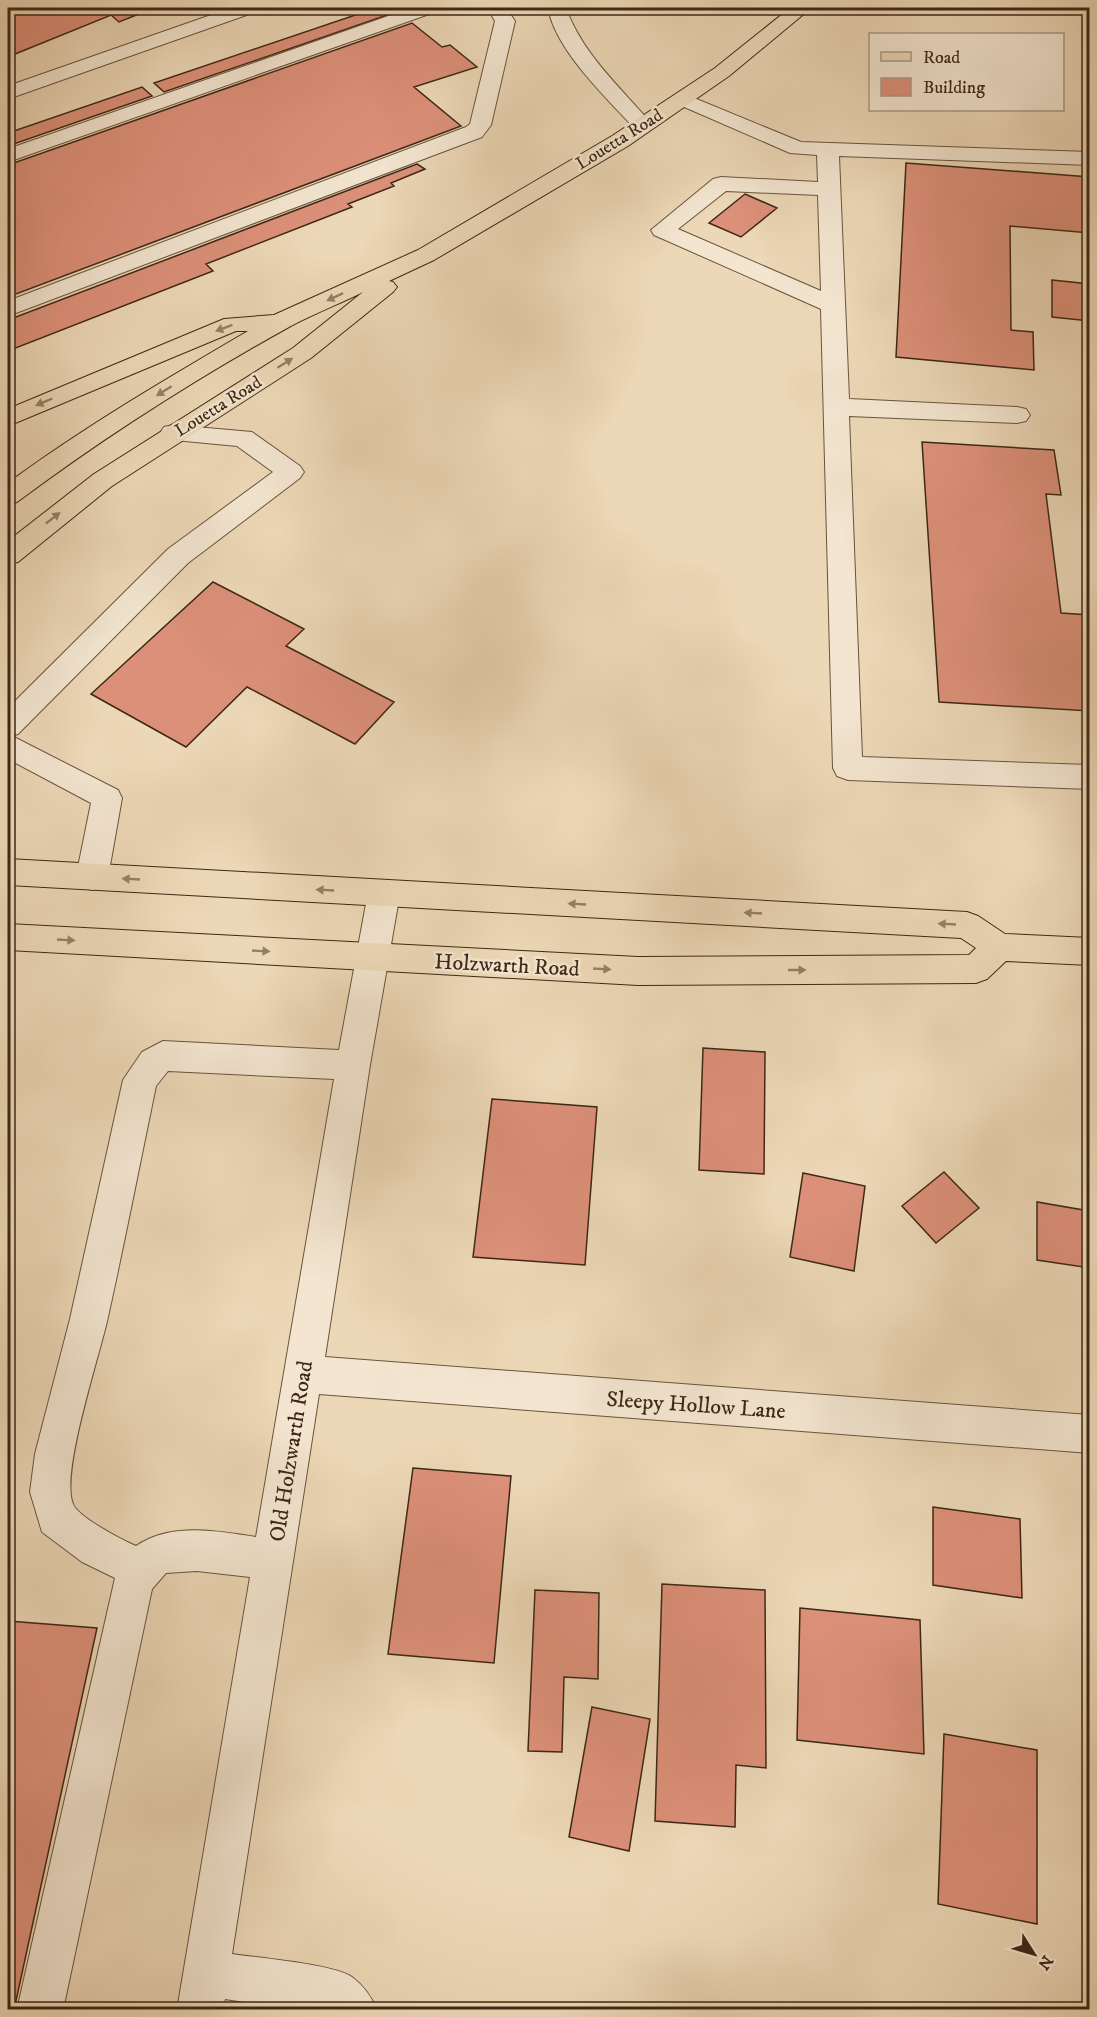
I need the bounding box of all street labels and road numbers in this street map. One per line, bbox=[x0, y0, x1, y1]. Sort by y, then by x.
street label: Louetta Road bbox=[572, 104, 667, 175]
street label: Louetta Road bbox=[171, 371, 266, 442]
street label: Holzwarth Road bbox=[434, 948, 580, 983]
street label: Old Holzwarth Road bbox=[264, 1359, 319, 1544]
street label: Sleepy Hollow Lane bbox=[605, 1386, 786, 1425]

